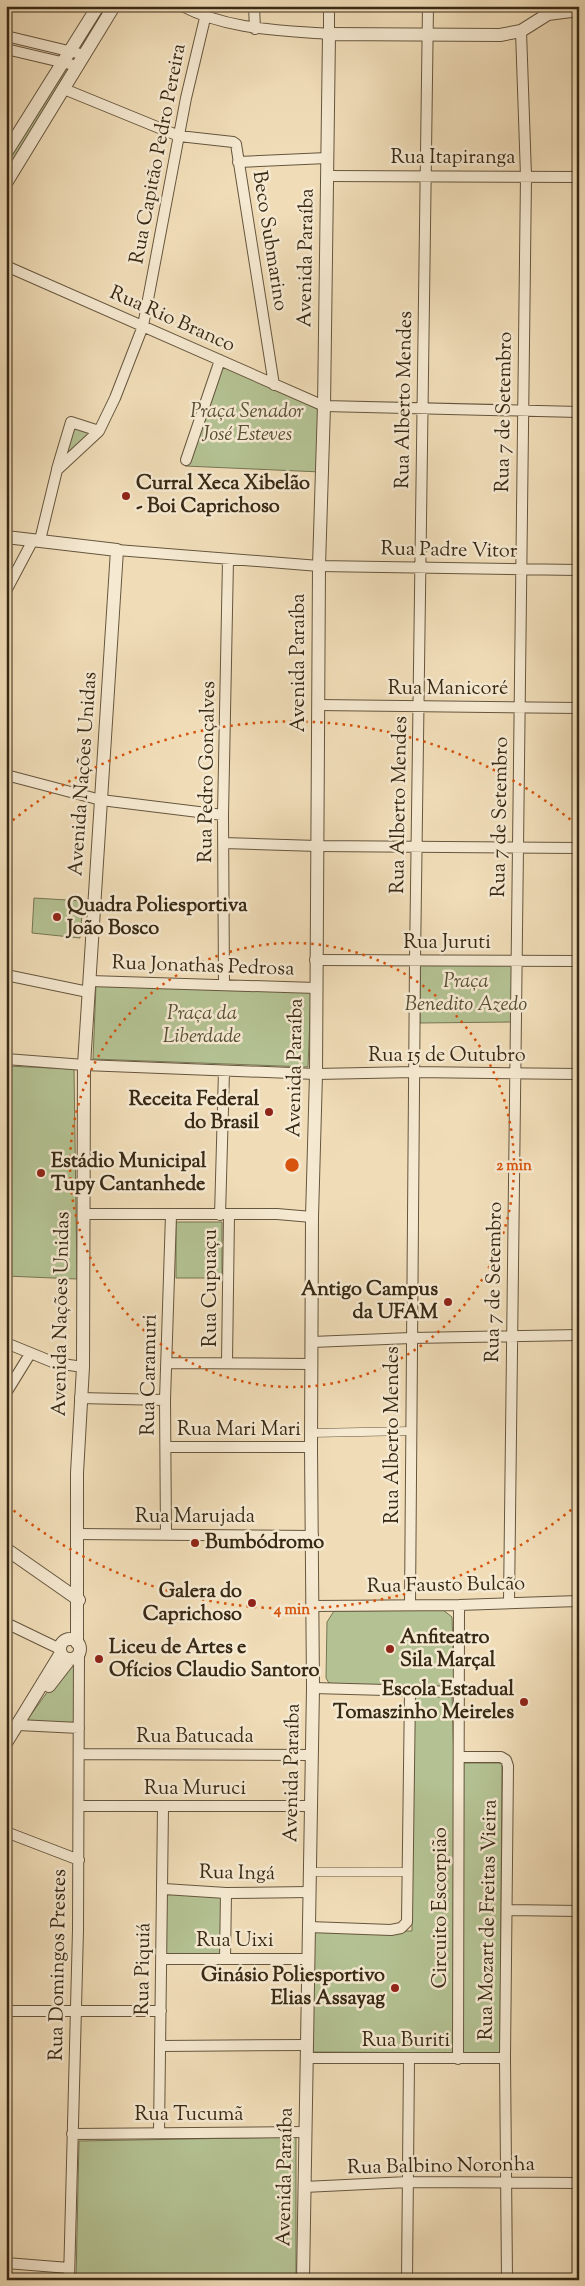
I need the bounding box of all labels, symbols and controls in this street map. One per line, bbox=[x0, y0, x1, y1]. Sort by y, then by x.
street label: Rua Capitão Pedro Pereira bbox=[123, 41, 195, 267]
street label: Rua Itapiranga bbox=[390, 144, 516, 173]
street label: Beco Submarino bbox=[244, 169, 294, 313]
street label: Avenida Paraíba bbox=[291, 188, 323, 328]
street label: Rua Rio Branco bbox=[105, 279, 240, 361]
street label: Rua Alberto Mendes bbox=[389, 311, 421, 489]
street label: Rua 7 de Setembro bbox=[489, 331, 521, 493]
park label: Praça Senador José Esteves bbox=[190, 398, 304, 450]
place label: Curral Xeca Xibelão - Boi Caprichoso bbox=[136, 470, 310, 522]
marker: Curral Xeca Xibelão - Boi Caprichoso bbox=[120, 490, 132, 502]
street label: Rua Padre Vitor bbox=[380, 535, 518, 567]
street label: Avenida Paraíba bbox=[285, 594, 314, 732]
street label: Avenida Nações Unidas bbox=[62, 671, 106, 877]
street label: Rua Manicoré bbox=[388, 675, 508, 704]
street label: Rua Pedro Gonçalves bbox=[192, 681, 224, 863]
street label: Rua Alberto Mendes bbox=[384, 716, 416, 894]
street label: Rua 7 de Setembro bbox=[485, 736, 517, 898]
place label: Quadra Poliesportiva João Bosco bbox=[65, 892, 248, 944]
marker: Quadra Poliesportiva João Bosco bbox=[51, 911, 63, 923]
street label: Rua Juruti bbox=[403, 929, 491, 958]
street label: Rua Jonathas Pedrosa bbox=[111, 949, 295, 985]
park label: Praça Benedito Azedo bbox=[405, 968, 527, 1020]
street label: Avenida Paraíba bbox=[280, 998, 312, 1138]
park label: Praça da Liberdade bbox=[163, 1000, 241, 1052]
street label: Rua 15 de Outubro bbox=[368, 1042, 526, 1071]
place label: Receita Federal do Brasil bbox=[129, 1086, 259, 1138]
marker: Receita Federal do Brasil bbox=[263, 1106, 275, 1118]
place label: Estádio Municipal Tupy Cantanhede bbox=[51, 1148, 207, 1200]
centre of rings bbox=[283, 1156, 301, 1174]
text: 2 min bbox=[496, 1156, 532, 1177]
marker: Estádio Municipal Tupy Cantanhede bbox=[35, 1167, 47, 1179]
street label: Rua 7 de Setembro bbox=[479, 1201, 511, 1363]
street label: Avenida Nações Unidas bbox=[46, 1211, 78, 1417]
street label: Rua Cupuaçu bbox=[197, 1228, 226, 1347]
place label: Antigo Campus da UFAM bbox=[301, 1276, 439, 1328]
marker: Antigo Campus da UFAM bbox=[442, 1296, 454, 1308]
street label: Rua Caramuri bbox=[134, 1314, 166, 1436]
street label: Rua Alberto Mendes bbox=[379, 1346, 408, 1524]
street label: Rua Mari Mari bbox=[177, 1416, 301, 1445]
street label: Rua Marujada bbox=[135, 1503, 255, 1532]
place label: Bumbódromo bbox=[205, 1529, 324, 1558]
marker: Bumbódromo bbox=[189, 1537, 201, 1549]
street label: Rua Fausto Bulcão bbox=[367, 1570, 525, 1602]
place label: Galera do Caprichoso bbox=[143, 1578, 242, 1630]
marker: Galera do Caprichoso bbox=[246, 1597, 258, 1609]
text: 4 min bbox=[273, 1600, 310, 1621]
place label: Anfiteatro Sila Marçal bbox=[400, 1624, 496, 1676]
place label: Liceu de Artes e Ofícios Claudio Santoro bbox=[109, 1634, 320, 1686]
marker: Anfiteatro Sila Marçal bbox=[384, 1643, 396, 1655]
marker: Liceu de Artes e Ofícios Claudio Santoro bbox=[93, 1653, 105, 1665]
place label: Escola Estadual Tomaszinho Meireles bbox=[333, 1676, 514, 1728]
marker: Escola Estadual Tomaszinho Meireles bbox=[518, 1696, 530, 1708]
street label: Avenida Paraíba bbox=[277, 1703, 309, 1843]
street label: Rua Batucada bbox=[136, 1723, 254, 1752]
street label: Rua Muruci bbox=[144, 1775, 246, 1804]
street label: Rua Mozart de Freitas Vieira bbox=[472, 1799, 506, 2041]
street label: Circuito Escorpião bbox=[427, 1827, 456, 1989]
street label: Rua Ingá bbox=[199, 1859, 275, 1889]
street label: Rua Domingos Prestes bbox=[43, 1869, 75, 2061]
street label: Rua Piquiá bbox=[129, 1922, 159, 2016]
street label: Rua Uixi bbox=[196, 1927, 274, 1956]
place label: Ginásio Poliesportivo Elias Assayag bbox=[201, 1962, 385, 2014]
marker: Ginásio Poliesportivo Elias Assayag bbox=[389, 1982, 401, 1994]
street label: Rua Buriti bbox=[362, 2027, 451, 2056]
street label: Rua Tucumã bbox=[135, 2101, 243, 2130]
street label: Avenida Paraíba bbox=[270, 2107, 302, 2247]
street label: Rua Balbino Noronha bbox=[347, 2151, 535, 2183]

